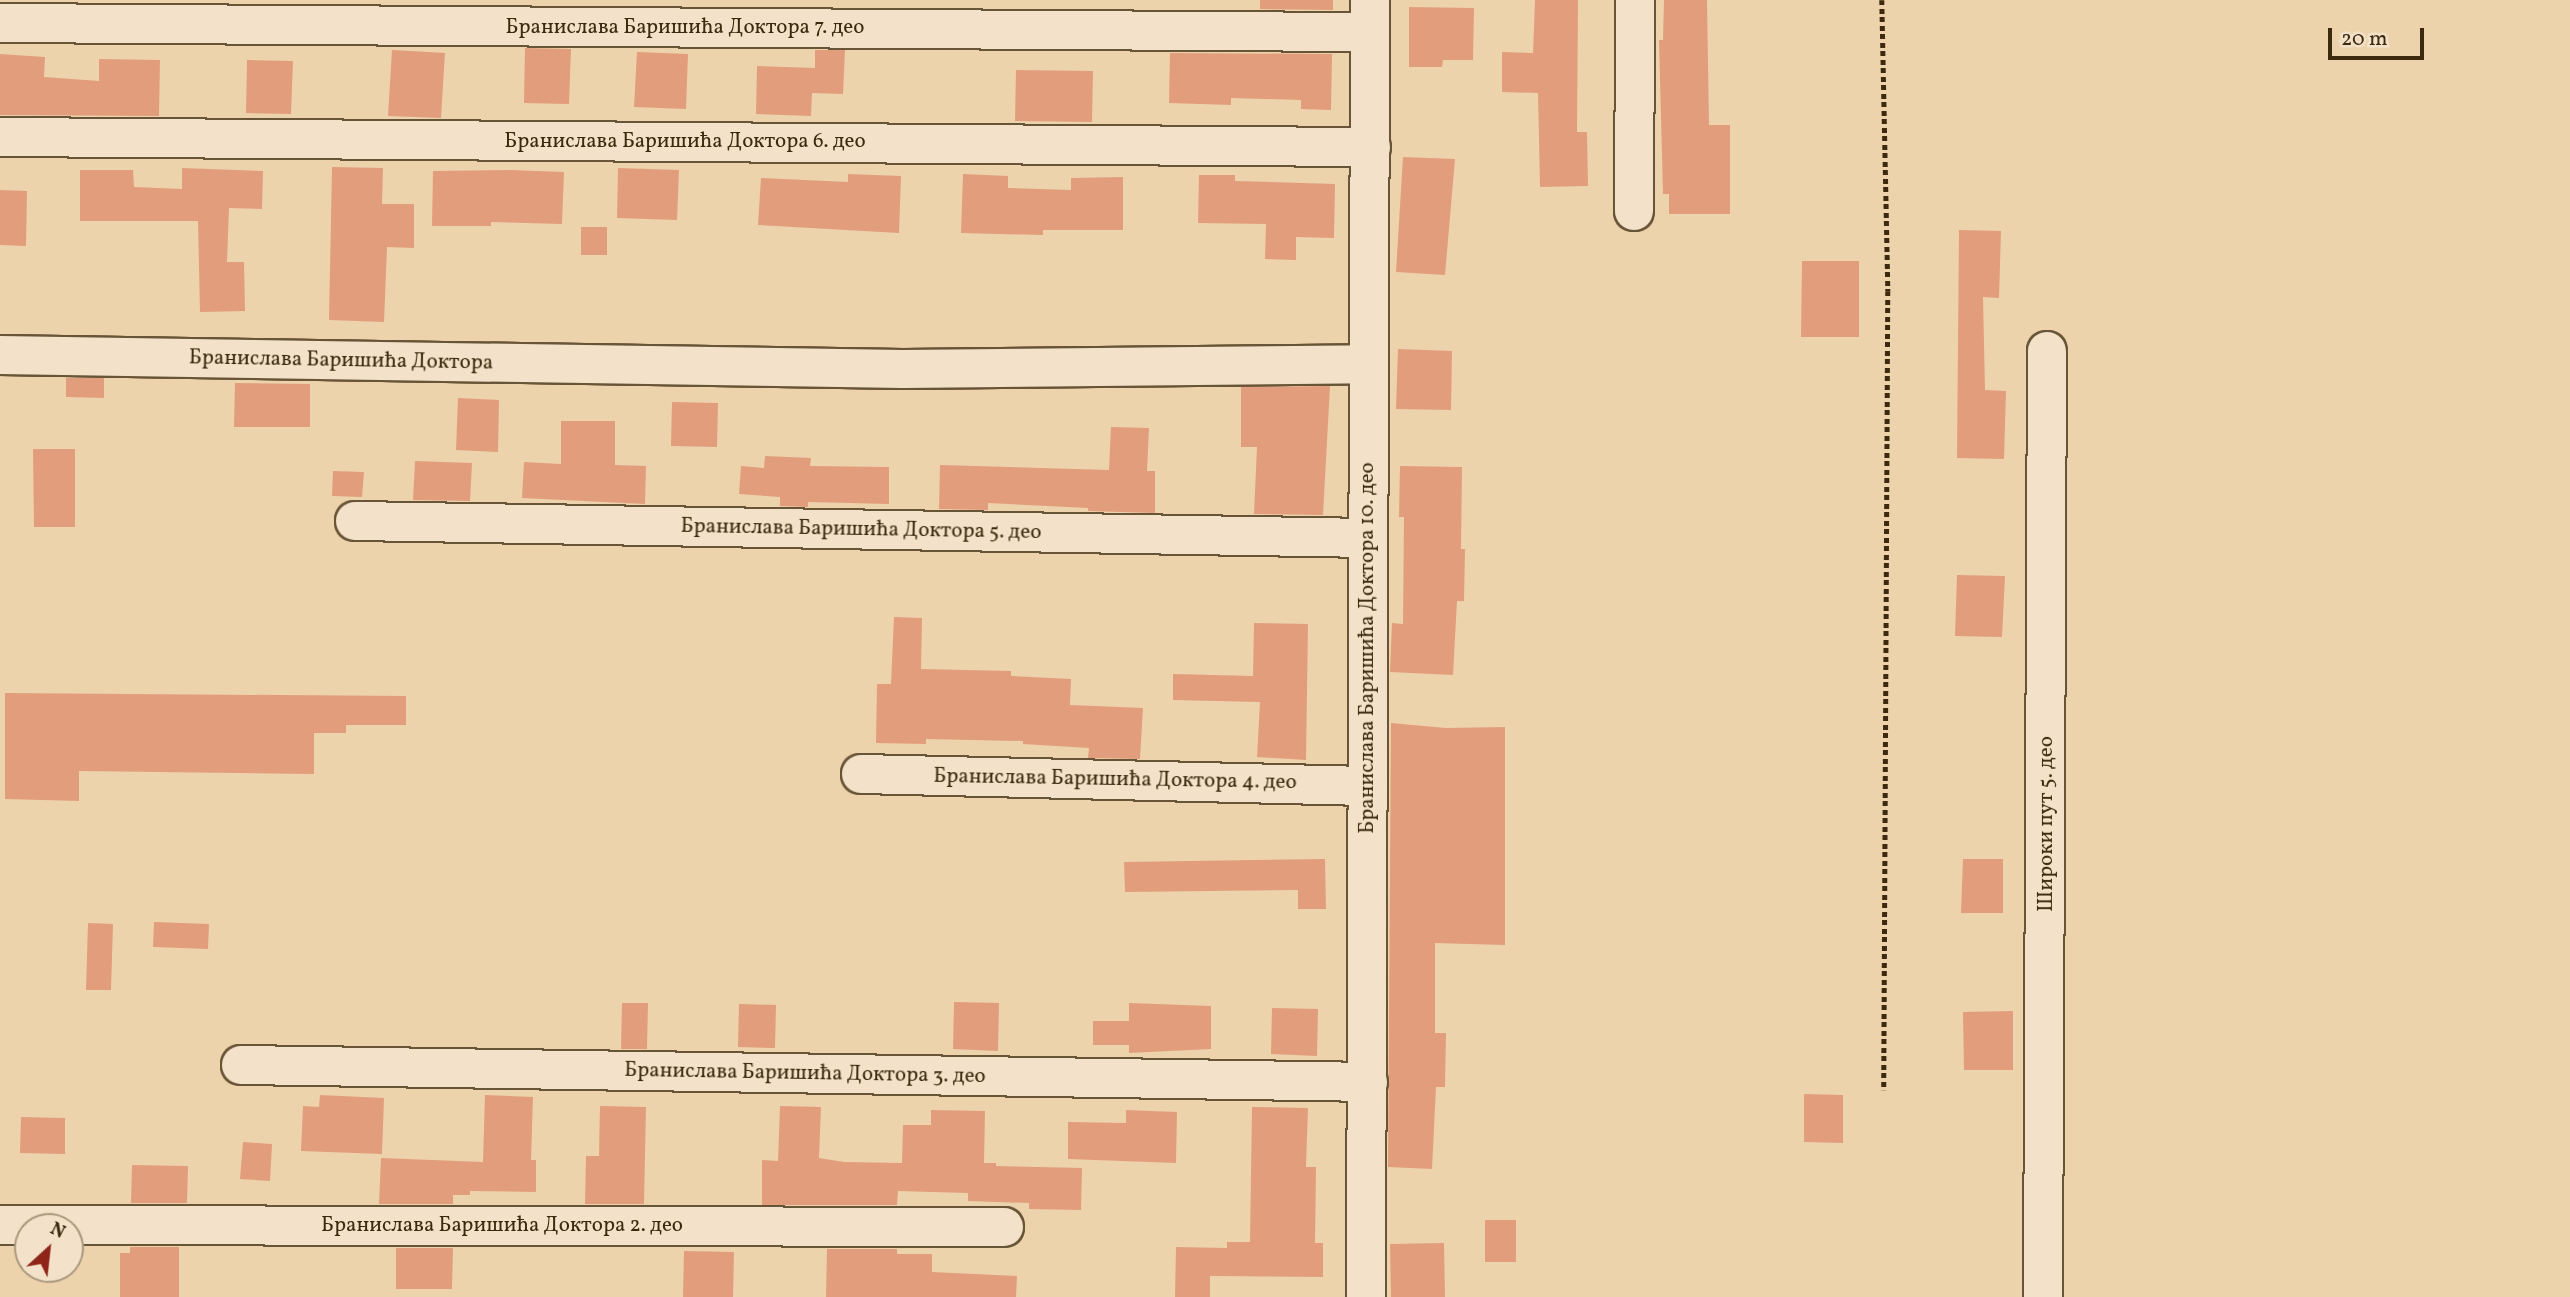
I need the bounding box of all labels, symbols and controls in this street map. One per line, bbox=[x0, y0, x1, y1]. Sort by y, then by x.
scale bar bbox=[2332, 14, 2428, 58]
street label: Бранислава Баришића Доктора 7. део bbox=[506, 15, 864, 41]
text: 20 m bbox=[2341, 25, 2387, 54]
street label: Бранислава Баришића Доктора 6. део bbox=[504, 129, 866, 155]
street label: Бранислава Баришића Доктора bbox=[189, 346, 493, 376]
street label: Бранислава Баришића Доктора 10. део bbox=[1355, 462, 1381, 834]
street label: Бранислава Баришића Доктора 5. део bbox=[680, 514, 1042, 546]
street label: Широки пут 5. део bbox=[2034, 736, 2060, 912]
street label: Бранислава Баришића Доктора 4. део bbox=[933, 764, 1297, 796]
street label: Бранислава Баришића Доктора 3. део bbox=[624, 1058, 986, 1090]
north arrow bbox=[14, 1213, 84, 1283]
street label: Бранислава Баришића Доктора 2. део bbox=[321, 1213, 683, 1239]
text: N bbox=[46, 1216, 70, 1246]

